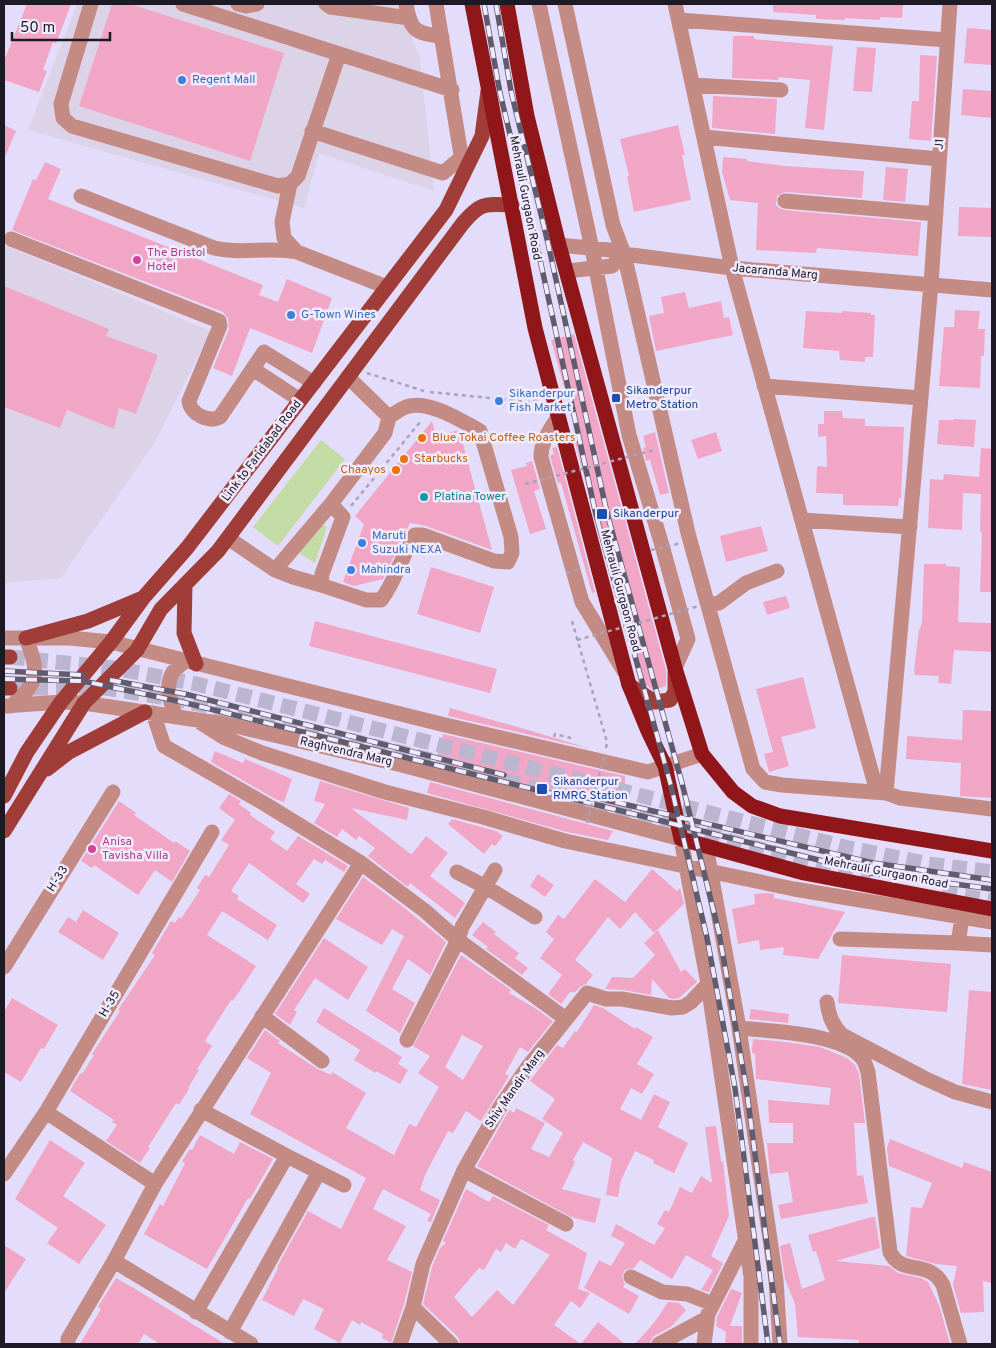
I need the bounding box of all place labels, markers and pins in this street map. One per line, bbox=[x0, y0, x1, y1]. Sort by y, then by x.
place label: Regent Mall bbox=[192, 72, 255, 88]
marker: Regent Mall bbox=[176, 74, 188, 86]
place label: The Bristol Hotel bbox=[147, 245, 206, 275]
marker: The Bristol Hotel bbox=[131, 254, 143, 266]
place label: G-Town Wines bbox=[301, 307, 376, 323]
marker: G-Town Wines bbox=[285, 309, 297, 321]
place label: Sikanderpur Metro Station bbox=[626, 383, 698, 413]
place label: Sikanderpur Fish Market bbox=[509, 386, 575, 416]
marker: Sikanderpur Metro Station bbox=[610, 392, 622, 404]
marker: Sikanderpur Fish Market bbox=[493, 395, 505, 407]
place label: Blue Tokai Coffee Roasters bbox=[432, 430, 575, 446]
marker: Blue Tokai Coffee Roasters bbox=[416, 432, 428, 444]
place label: Starbucks bbox=[414, 451, 468, 467]
marker: Starbucks bbox=[398, 453, 410, 465]
place label: Chaayos bbox=[340, 462, 386, 478]
marker: Chaayos bbox=[390, 464, 402, 476]
place label: Platina Tower bbox=[434, 489, 506, 505]
marker: Platina Tower bbox=[418, 491, 430, 503]
place label: Sikanderpur bbox=[613, 506, 679, 522]
marker: Sikanderpur bbox=[595, 507, 609, 521]
place label: Maruti Suzuki NEXA bbox=[372, 528, 442, 558]
marker: Maruti Suzuki NEXA bbox=[356, 537, 368, 549]
place label: Mahindra bbox=[361, 562, 411, 578]
marker: Mahindra bbox=[345, 564, 357, 576]
place label: Sikanderpur RMRG Station bbox=[553, 774, 628, 804]
marker: Sikanderpur RMRG Station bbox=[535, 782, 549, 796]
place label: Anisa Tavisha Villa bbox=[102, 834, 168, 864]
marker: Anisa Tavisha Villa bbox=[86, 843, 98, 855]

